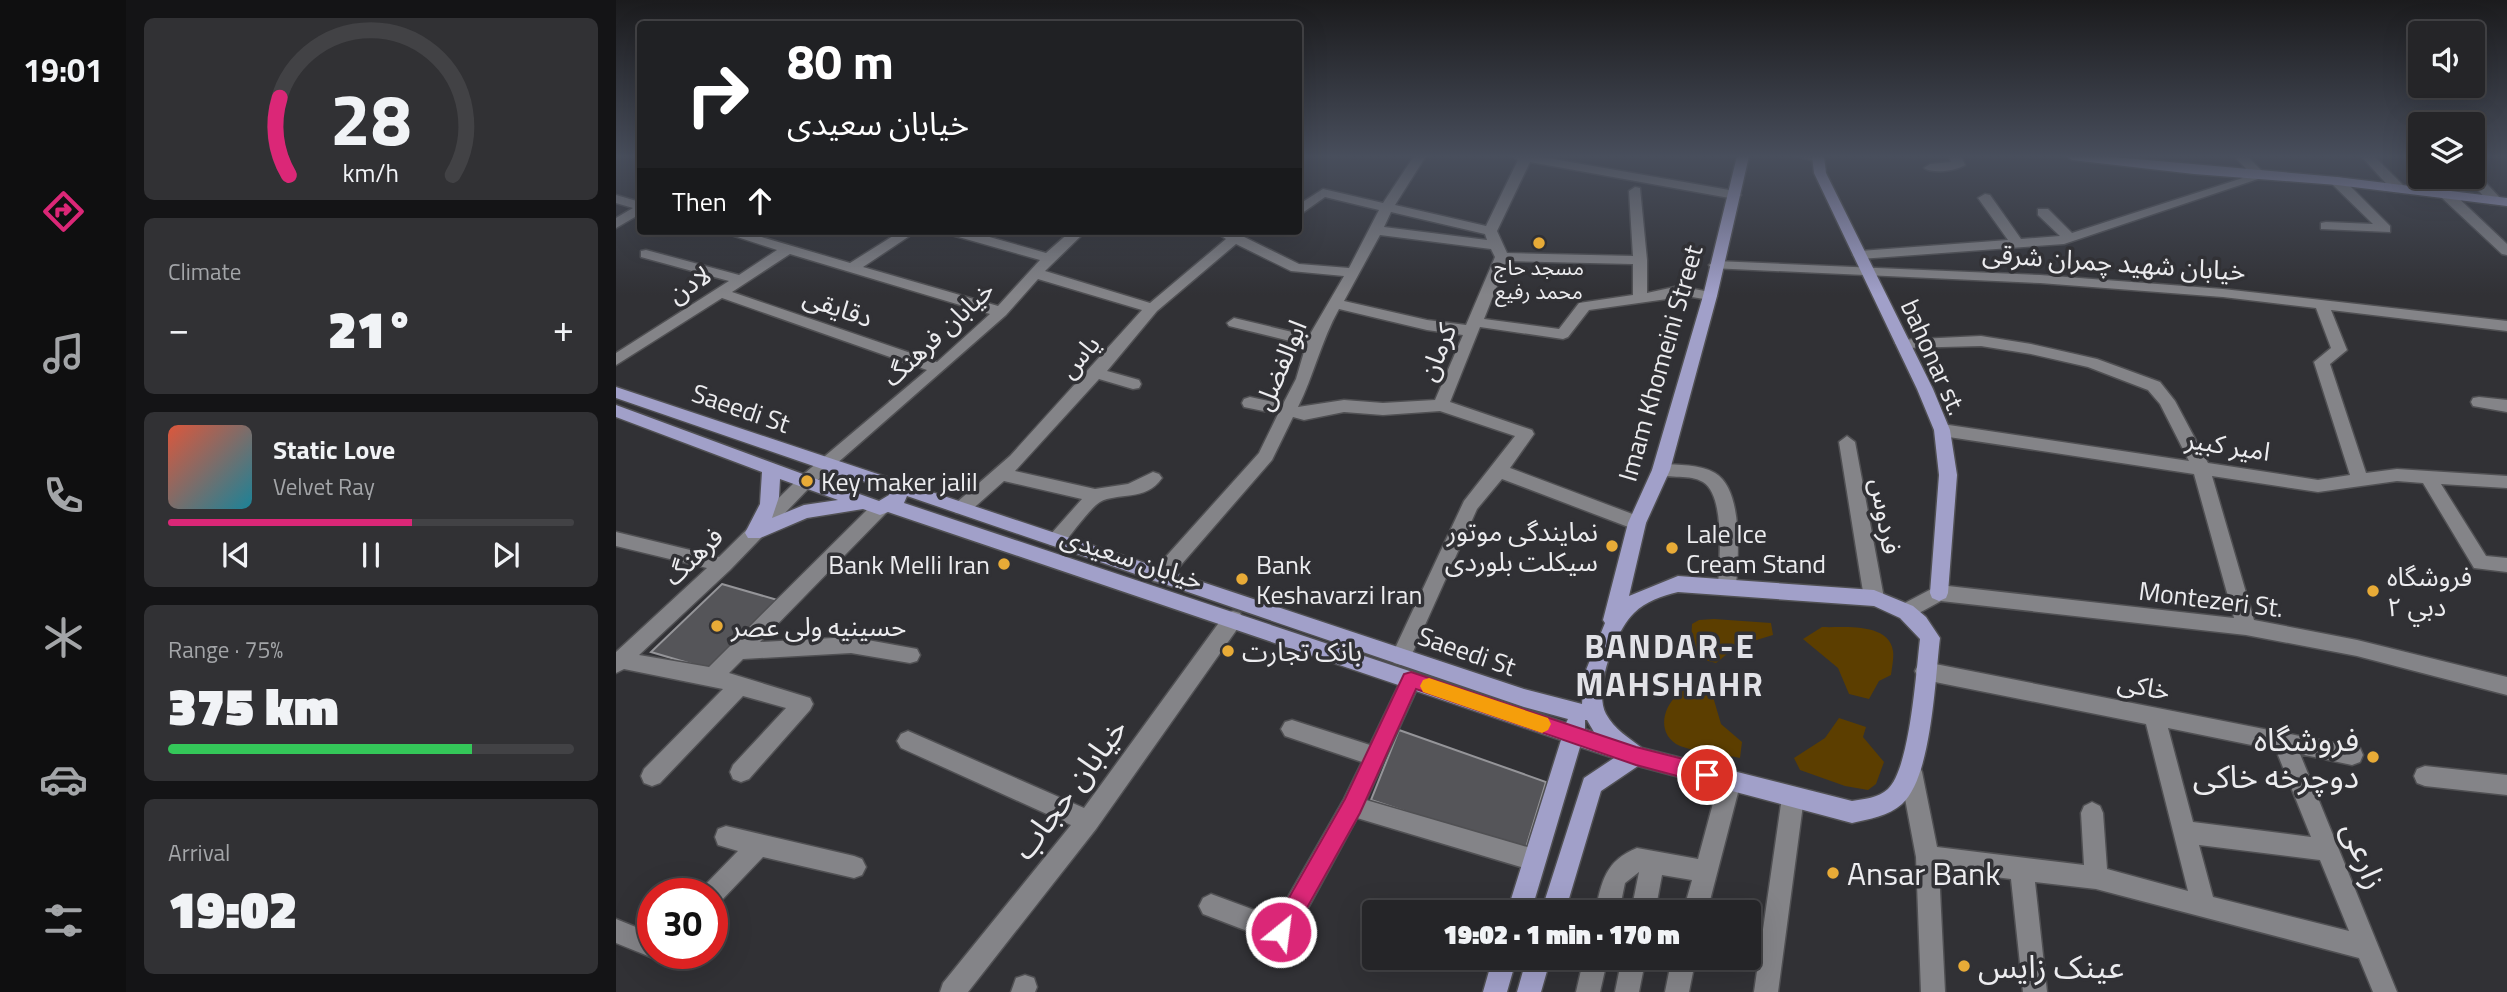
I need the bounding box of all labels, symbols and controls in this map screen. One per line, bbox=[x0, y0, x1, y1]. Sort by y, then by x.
map controls bbox=[2408, 21, 2485, 189]
button: sound bbox=[2408, 21, 2485, 98]
text: 80 m bbox=[787, 23, 894, 98]
text: 19:01 bbox=[23, 46, 103, 94]
icon: right bbox=[672, 49, 763, 140]
text: 28 bbox=[330, 63, 412, 173]
text: خیابان سعیدی bbox=[787, 99, 969, 147]
button: layers bbox=[2408, 112, 2485, 189]
text: km/h bbox=[343, 154, 399, 192]
text: Then bbox=[672, 182, 727, 221]
icon: ahead bbox=[741, 182, 779, 220]
icon: directions bbox=[39, 187, 88, 236]
street label: خیابان شهید چمران شرقی bbox=[1981, 233, 2247, 291]
marker: مسجد حاج محمد رفیع bbox=[1531, 235, 1547, 251]
street label: Imam Khomeini Street bbox=[1608, 240, 1712, 486]
place label: مسجد حاج محمد رفیع bbox=[1494, 251, 1584, 307]
text: Climate bbox=[168, 254, 241, 289]
street label: لادن bbox=[659, 255, 719, 313]
street label: خیابان فرهنگ bbox=[873, 271, 1003, 395]
street label: دقایقی bbox=[798, 277, 878, 337]
text: 21° bbox=[328, 289, 414, 368]
street label: bahonar st. bbox=[1891, 293, 1977, 421]
text: − bbox=[168, 299, 189, 357]
text: + bbox=[553, 299, 574, 357]
street label: ابوالفضل bbox=[1244, 314, 1316, 416]
street label: کرمان bbox=[1408, 317, 1466, 387]
street label: یاس bbox=[1049, 326, 1109, 386]
icon: music bbox=[39, 329, 88, 378]
street label: Saeedi St bbox=[687, 373, 795, 443]
street label: امیر کبیر bbox=[2182, 419, 2273, 471]
text: Static Love bbox=[273, 430, 395, 469]
place label: Key maker jalil bbox=[821, 462, 978, 501]
text: Velvet Ray bbox=[273, 469, 375, 504]
icon: phone bbox=[39, 471, 88, 520]
marker: Key maker jalil bbox=[799, 473, 815, 489]
street label: فردوس bbox=[1860, 475, 1912, 557]
place label: نمایندگی موتور سیکلت بلوردی bbox=[1445, 512, 1598, 581]
place label: Lale Ice Cream Stand bbox=[1686, 514, 1826, 583]
street label: خیابان سعیدی bbox=[1056, 517, 1208, 599]
street label: فرهنگ bbox=[654, 518, 732, 594]
icon: previous bbox=[217, 536, 255, 574]
icon: pause bbox=[352, 536, 390, 574]
icon: next bbox=[487, 536, 525, 574]
marker: نمایندگی موتور سیکلت بلوردی bbox=[1604, 538, 1620, 554]
marker: Lale Ice Cream Stand bbox=[1664, 540, 1680, 556]
place label: Bank Melli Iran bbox=[828, 545, 990, 584]
place label: Bank Keshavarzi Iran bbox=[1256, 545, 1422, 614]
marker: Bank Melli Iran bbox=[996, 556, 1012, 572]
place label: فروشگاه دبي ٢ bbox=[2387, 557, 2472, 627]
marker: Bank Keshavarzi Iran bbox=[1234, 571, 1250, 587]
street label: Montezeri St. bbox=[2136, 571, 2286, 627]
marker: فروشگاه دبي ٢ bbox=[2365, 583, 2381, 599]
place label: حسینیه ولی عصر bbox=[730, 607, 906, 646]
icon: climate bbox=[39, 613, 88, 662]
street label: Saeedi St bbox=[1413, 616, 1521, 686]
marker: حسینیه ولی عصر bbox=[709, 618, 725, 634]
district label: BANDAR-E MAHSHAHR bbox=[1575, 621, 1765, 709]
text: Range · 75% bbox=[168, 632, 283, 667]
place label: بانک تجارت bbox=[1242, 632, 1362, 671]
marker: بانک تجارت bbox=[1220, 643, 1236, 659]
street label: خاکی bbox=[2114, 662, 2174, 710]
text: 375 km bbox=[168, 666, 339, 745]
street label: خیابان حجاب bbox=[999, 707, 1139, 869]
place label: فروشگاه دوچرخه خاکی bbox=[2193, 715, 2359, 800]
pin bbox=[1677, 745, 1737, 805]
marker: فروشگاه دوچرخه خاکی bbox=[2365, 749, 2381, 765]
icon: car bbox=[39, 755, 88, 804]
icon: arrive bbox=[1688, 756, 1726, 794]
street label: زارعی bbox=[2330, 814, 2400, 896]
text: Arrival bbox=[168, 835, 230, 870]
place label: Ansar Bank bbox=[1847, 849, 2001, 897]
marker: Ansar Bank bbox=[1825, 865, 1841, 881]
text: 19:02 bbox=[168, 869, 297, 948]
speed limit sign: 30 bbox=[637, 878, 728, 969]
position arrow bbox=[1244, 895, 1318, 969]
icon: filters bbox=[39, 896, 88, 945]
text: 19:02 · 1 min · 170 m bbox=[1443, 915, 1680, 954]
place label: عینک زایس bbox=[1978, 942, 2124, 990]
marker: عینک زایس bbox=[1956, 958, 1972, 974]

